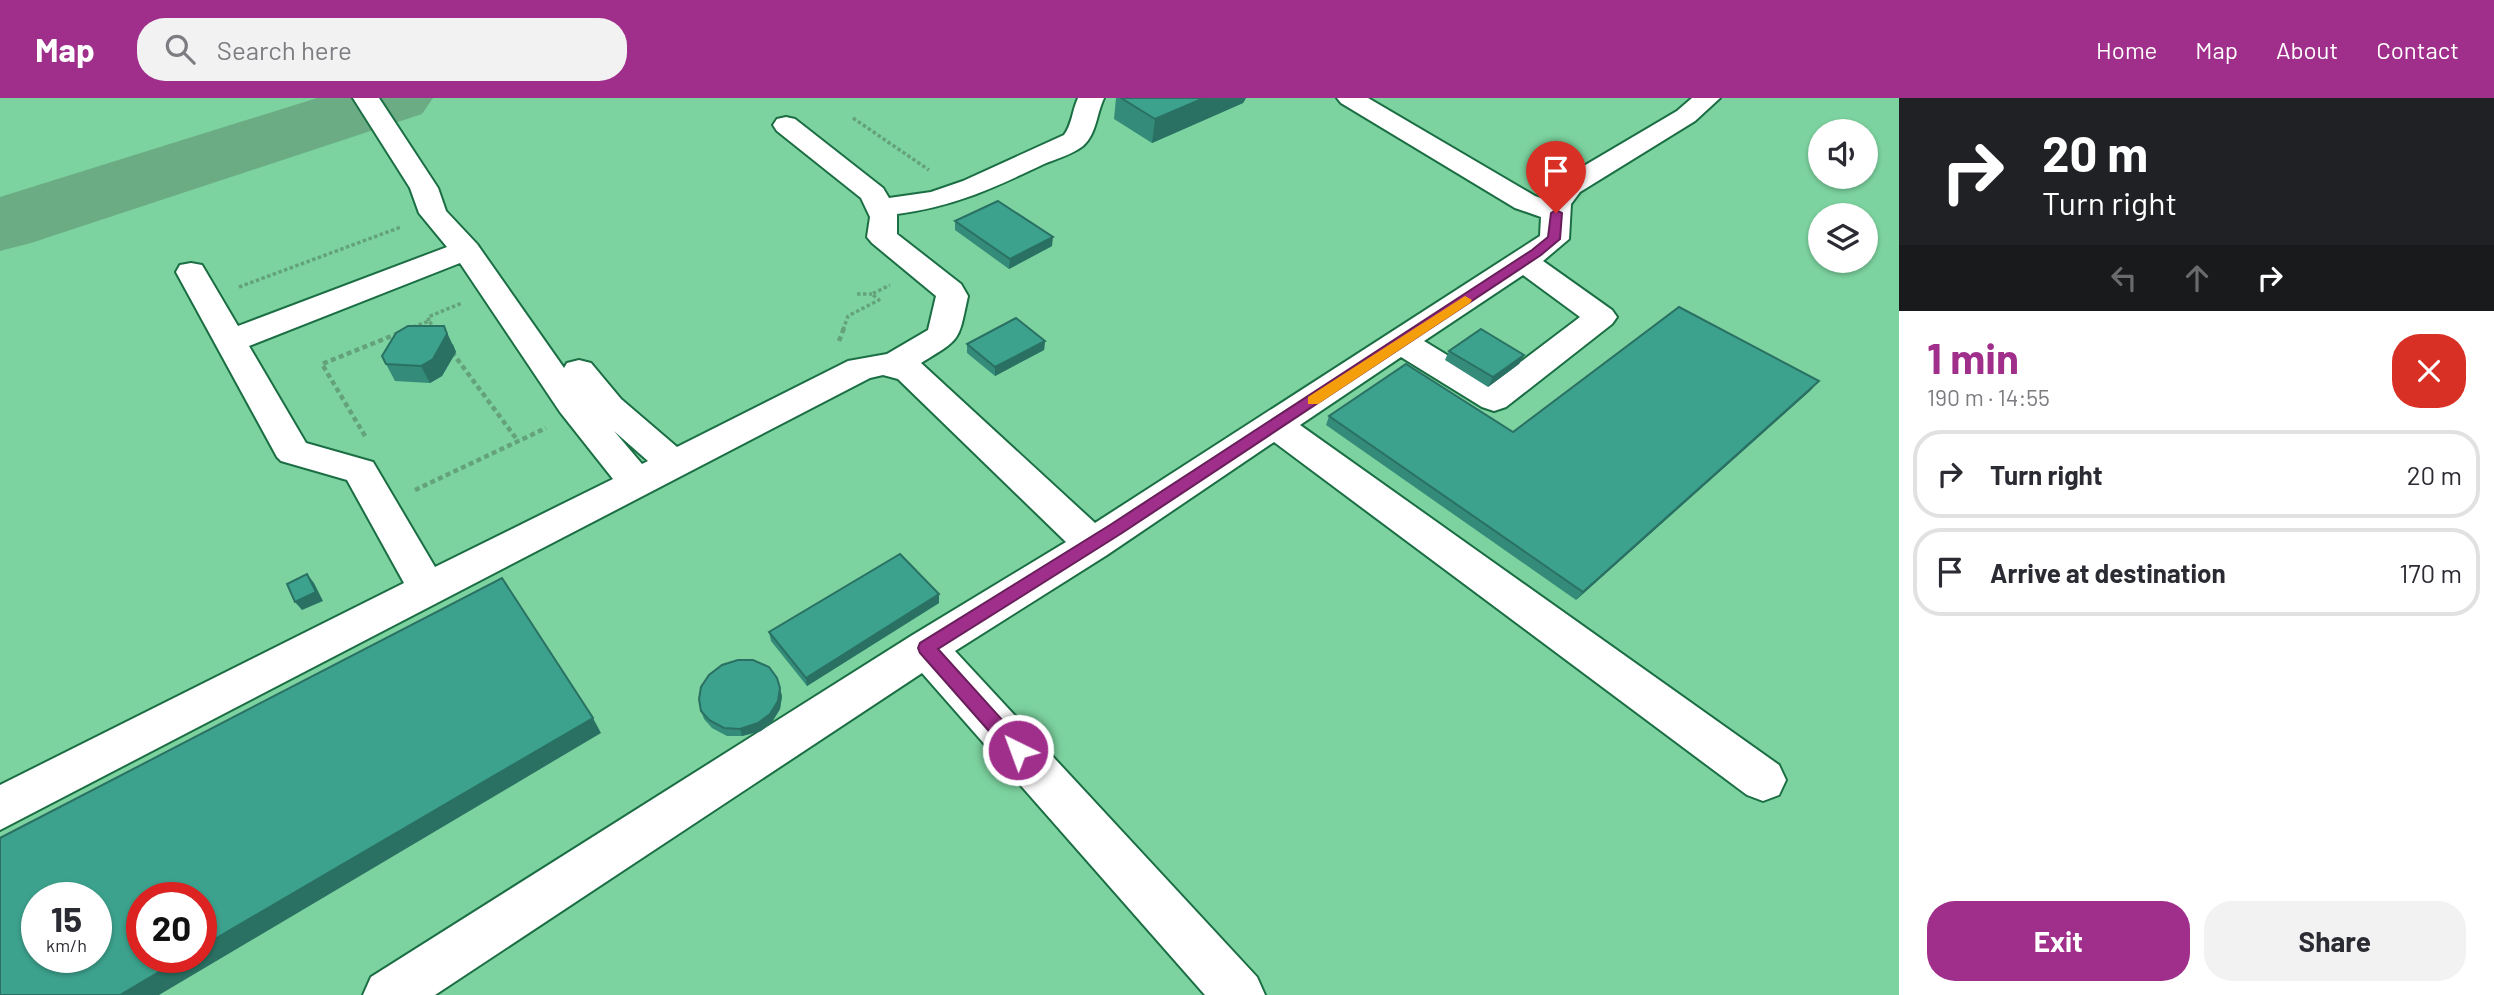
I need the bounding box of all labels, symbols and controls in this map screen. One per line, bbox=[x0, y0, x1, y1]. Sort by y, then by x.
search box bbox=[137, 18, 627, 81]
text: Map bbox=[35, 29, 95, 69]
icon: search bbox=[161, 30, 199, 68]
text: Search here bbox=[217, 34, 352, 65]
text: Home bbox=[2096, 35, 2157, 64]
text: Map bbox=[2195, 35, 2238, 64]
text: About bbox=[2276, 35, 2338, 64]
text: Contact bbox=[2376, 35, 2459, 64]
map controls bbox=[1808, 119, 1878, 273]
button: sound bbox=[1808, 119, 1878, 189]
text: 20 m bbox=[2042, 123, 2148, 182]
icon: right bbox=[1927, 126, 2018, 217]
pin bbox=[1526, 141, 1586, 213]
icon: arrive bbox=[1537, 152, 1575, 190]
text: Turn right bbox=[2042, 183, 2177, 221]
button: layers bbox=[1808, 203, 1878, 273]
icon: left bbox=[2105, 259, 2143, 297]
icon: ahead bbox=[2178, 259, 2216, 297]
icon: right bbox=[2251, 259, 2289, 297]
text: 1 min bbox=[1927, 332, 2019, 382]
button: close bbox=[2392, 334, 2466, 408]
text: 190 m · 14:55 bbox=[1927, 383, 2050, 411]
icon: right bbox=[1931, 455, 1969, 493]
text: Turn right bbox=[1990, 459, 2103, 490]
text: 20 m bbox=[2407, 459, 2462, 490]
icon: arrive bbox=[1931, 553, 1969, 591]
text: Arrive at destination bbox=[1990, 557, 2226, 588]
text: 170 m bbox=[2399, 557, 2462, 588]
position arrow bbox=[981, 713, 1055, 787]
speed limit sign: 20 bbox=[126, 882, 217, 973]
text: 15 bbox=[51, 897, 82, 939]
button: Exit bbox=[1927, 901, 2190, 981]
button: Share bbox=[2204, 901, 2466, 981]
text: km/h bbox=[46, 934, 87, 956]

